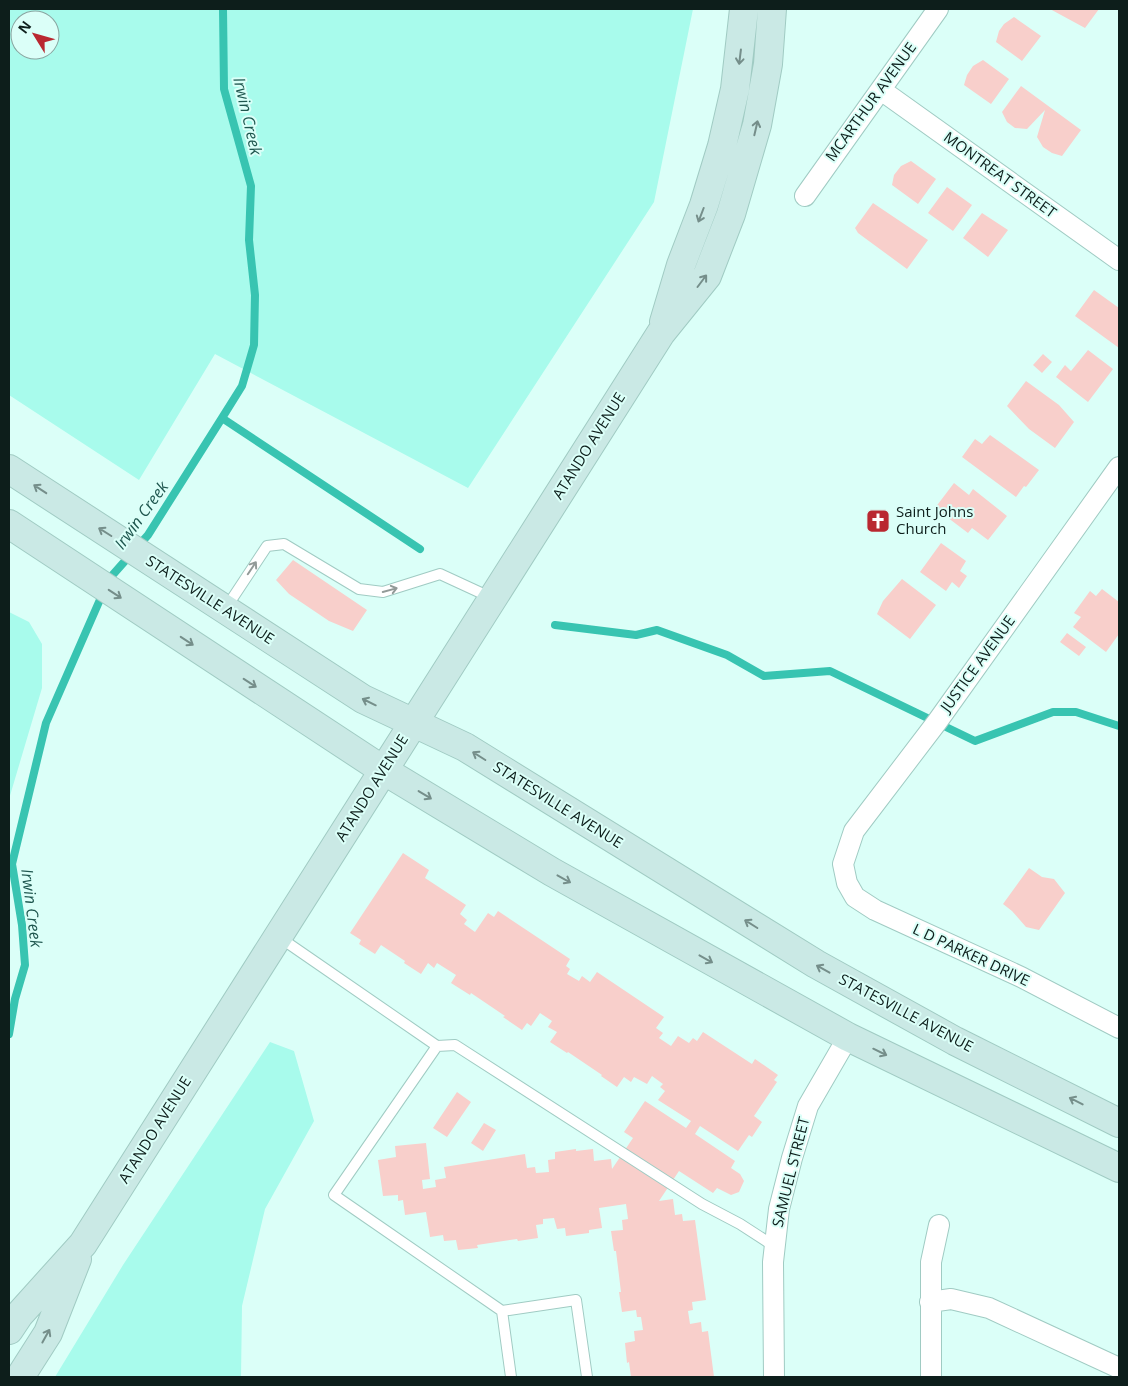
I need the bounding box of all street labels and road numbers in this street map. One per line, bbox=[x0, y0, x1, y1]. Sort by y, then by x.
street label: MCARTHUR AVENUE bbox=[820, 38, 920, 165]
street label: MONTREAT STREET bbox=[940, 127, 1062, 222]
street label: ATANDO AVENUE bbox=[547, 388, 629, 503]
street label: STATESVILLE AVENUE bbox=[143, 550, 279, 648]
street label: JUSTICE AVENUE bbox=[934, 611, 1019, 717]
street label: ATANDO AVENUE bbox=[330, 730, 412, 845]
street label: STATESVILLE AVENUE bbox=[490, 756, 627, 852]
street label: L D PARKER DRIVE bbox=[910, 918, 1033, 990]
street label: STATESVILLE AVENUE bbox=[836, 968, 977, 1056]
street label: ATANDO AVENUE bbox=[113, 1072, 195, 1187]
street label: SAMUEL STREET bbox=[767, 1114, 814, 1229]

